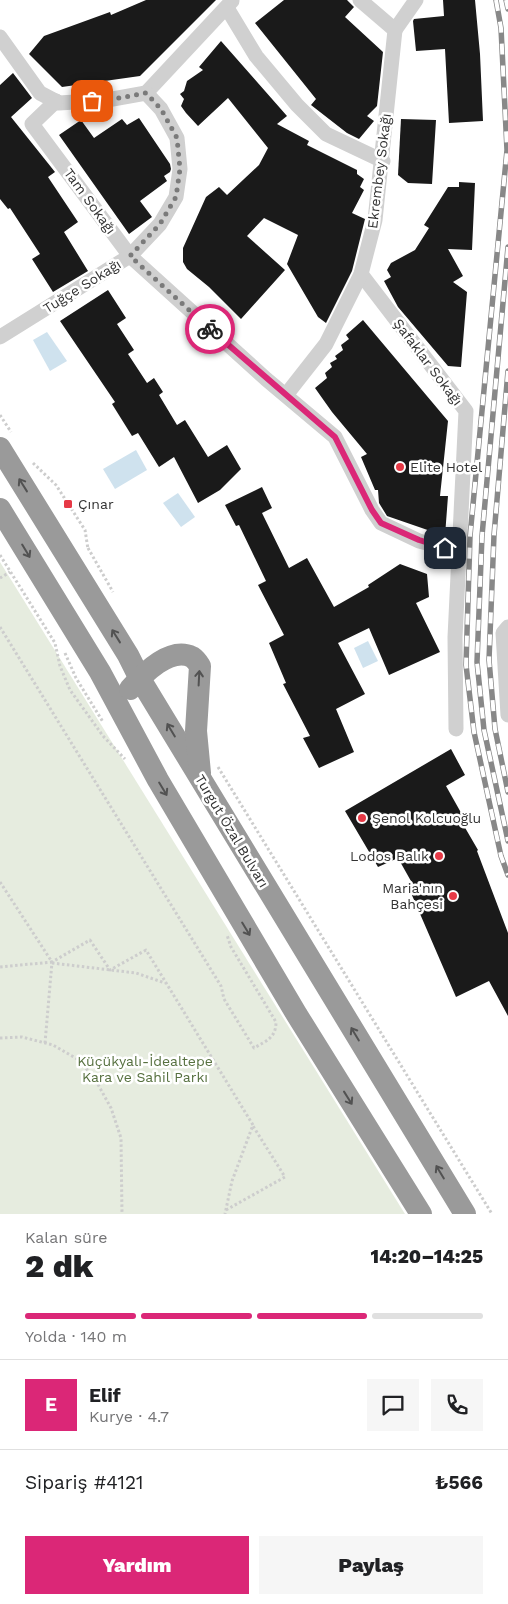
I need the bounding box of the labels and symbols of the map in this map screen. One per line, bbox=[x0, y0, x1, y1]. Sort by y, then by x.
pin bbox=[71, 80, 113, 122]
street label: Ekrembey Sokağı bbox=[364, 112, 394, 230]
street label: Tam Sokağı bbox=[61, 165, 119, 237]
street label: Tuğçe Sokağı bbox=[40, 256, 124, 316]
courier bbox=[185, 304, 235, 354]
street label: Şafaklar Sokağı bbox=[390, 316, 466, 408]
place label: Elite Hotel bbox=[410, 459, 483, 475]
marker: Elite Hotel bbox=[394, 461, 406, 473]
one-way arrow bbox=[17, 478, 28, 492]
place label: Çınar bbox=[78, 496, 114, 512]
marker: Çınar bbox=[62, 498, 74, 510]
pin bbox=[424, 527, 466, 569]
one-way arrow bbox=[21, 543, 31, 557]
one-way arrow bbox=[111, 630, 121, 644]
one-way arrow bbox=[195, 670, 204, 686]
one-way arrow bbox=[165, 724, 175, 738]
street label: Turgut Özal Bulvarı bbox=[192, 772, 272, 890]
one-way arrow bbox=[158, 781, 168, 796]
place label: Şenol Kolcuoğlu bbox=[372, 810, 481, 826]
marker: Şenol Kolcuoğlu bbox=[356, 812, 368, 824]
place label: Lodos Balık bbox=[350, 848, 429, 864]
marker: Lodos Balık bbox=[433, 850, 445, 862]
place label: Maria'nın Bahçesi bbox=[382, 880, 443, 912]
marker: Maria'nın Bahçesi bbox=[447, 890, 459, 902]
one-way arrow bbox=[241, 921, 251, 935]
one-way arrow bbox=[350, 1027, 360, 1041]
park label: Küçükyalı-İdealtepe Kara ve Sahil Parkı bbox=[77, 1053, 213, 1085]
one-way arrow bbox=[344, 1090, 354, 1104]
one-way arrow bbox=[434, 1166, 444, 1180]

